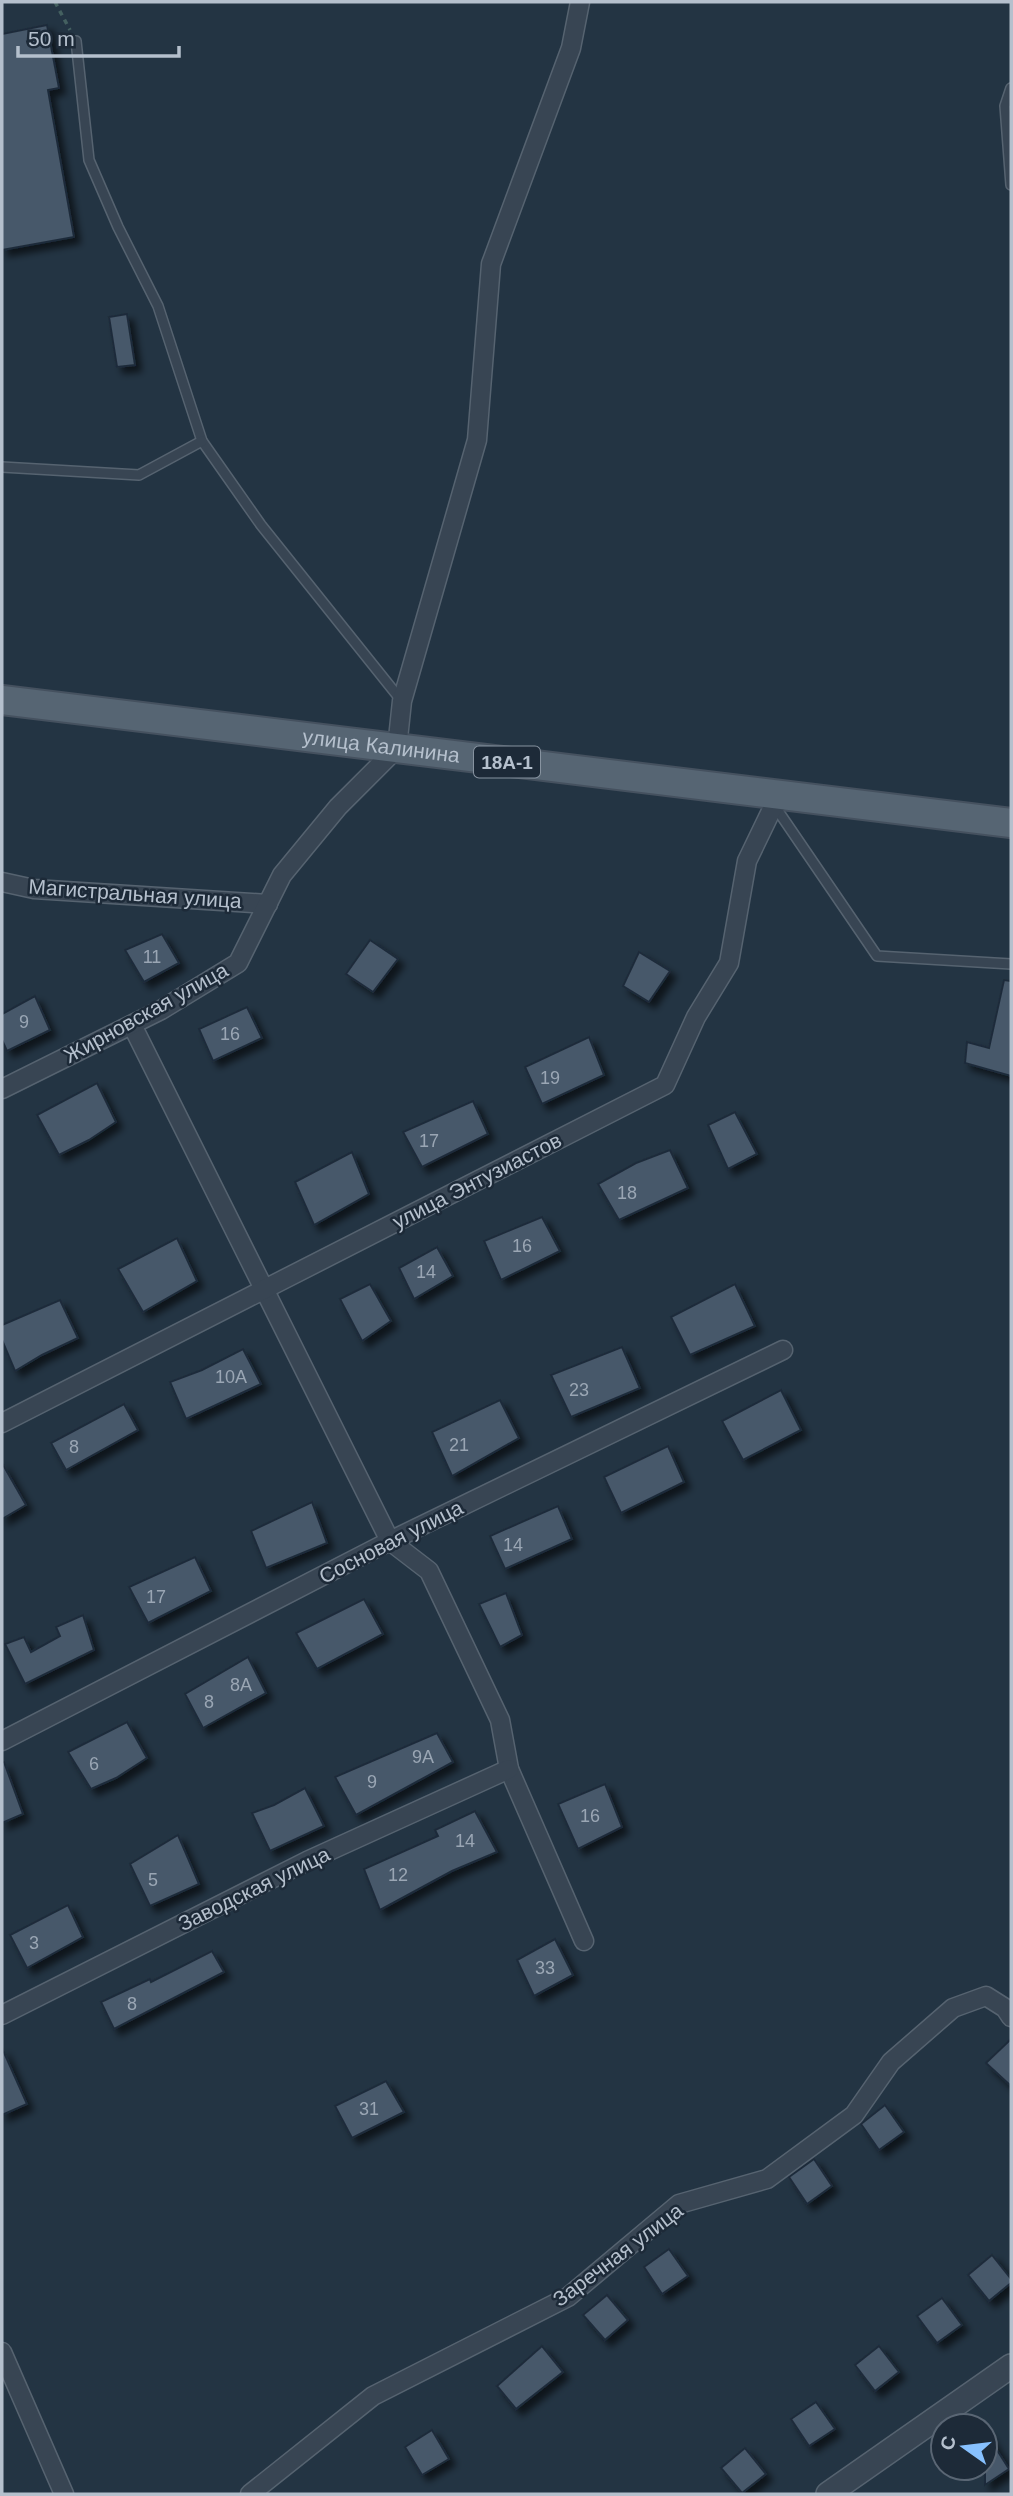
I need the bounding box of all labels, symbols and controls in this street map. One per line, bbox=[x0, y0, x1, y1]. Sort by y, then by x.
scale bar bbox=[18, 14, 178, 58]
text: 50 m bbox=[28, 27, 75, 50]
street label: улица Калинина bbox=[301, 725, 461, 767]
road number: 18А-1 bbox=[474, 747, 540, 778]
street label: Магистральная улица bbox=[28, 875, 243, 912]
house number: 11 bbox=[143, 947, 161, 967]
street label: Жирновская улица bbox=[60, 958, 232, 1067]
house number: 9 bbox=[19, 1012, 29, 1032]
house number: 16 bbox=[220, 1024, 240, 1044]
house number: 19 bbox=[540, 1068, 560, 1088]
street label: улица Энтузиастов bbox=[389, 1128, 565, 1233]
house number: 17 bbox=[419, 1131, 439, 1151]
house number: 18 bbox=[617, 1183, 637, 1203]
house number: 16 bbox=[512, 1236, 532, 1256]
house number: 14 bbox=[416, 1262, 436, 1282]
house number: 10А bbox=[215, 1367, 247, 1387]
house number: 23 bbox=[569, 1380, 589, 1400]
house number: 21 bbox=[449, 1435, 469, 1455]
house number: 8 bbox=[69, 1437, 79, 1457]
street label: Сосновая улица bbox=[315, 1495, 467, 1588]
house number: 14 bbox=[503, 1535, 523, 1555]
house number: 17 bbox=[146, 1587, 166, 1607]
house number: 8А bbox=[230, 1675, 252, 1695]
house number: 8 bbox=[204, 1692, 214, 1712]
house number: 9А bbox=[412, 1747, 434, 1767]
house number: 6 bbox=[89, 1754, 99, 1774]
house number: 9 bbox=[367, 1772, 377, 1792]
house number: 16 bbox=[580, 1806, 600, 1826]
house number: 14 bbox=[455, 1831, 475, 1851]
street label: Заводская улица bbox=[174, 1842, 333, 1935]
house number: 12 bbox=[388, 1865, 408, 1885]
house number: 5 bbox=[148, 1870, 158, 1890]
house number: 3 bbox=[29, 1933, 39, 1953]
house number: 33 bbox=[535, 1958, 555, 1978]
house number: 8 bbox=[127, 1994, 137, 2014]
house number: 31 bbox=[359, 2099, 379, 2119]
street label: Заречная улица bbox=[548, 2198, 687, 2311]
north arrow bbox=[929, 2412, 999, 2482]
text: С bbox=[936, 2434, 960, 2452]

